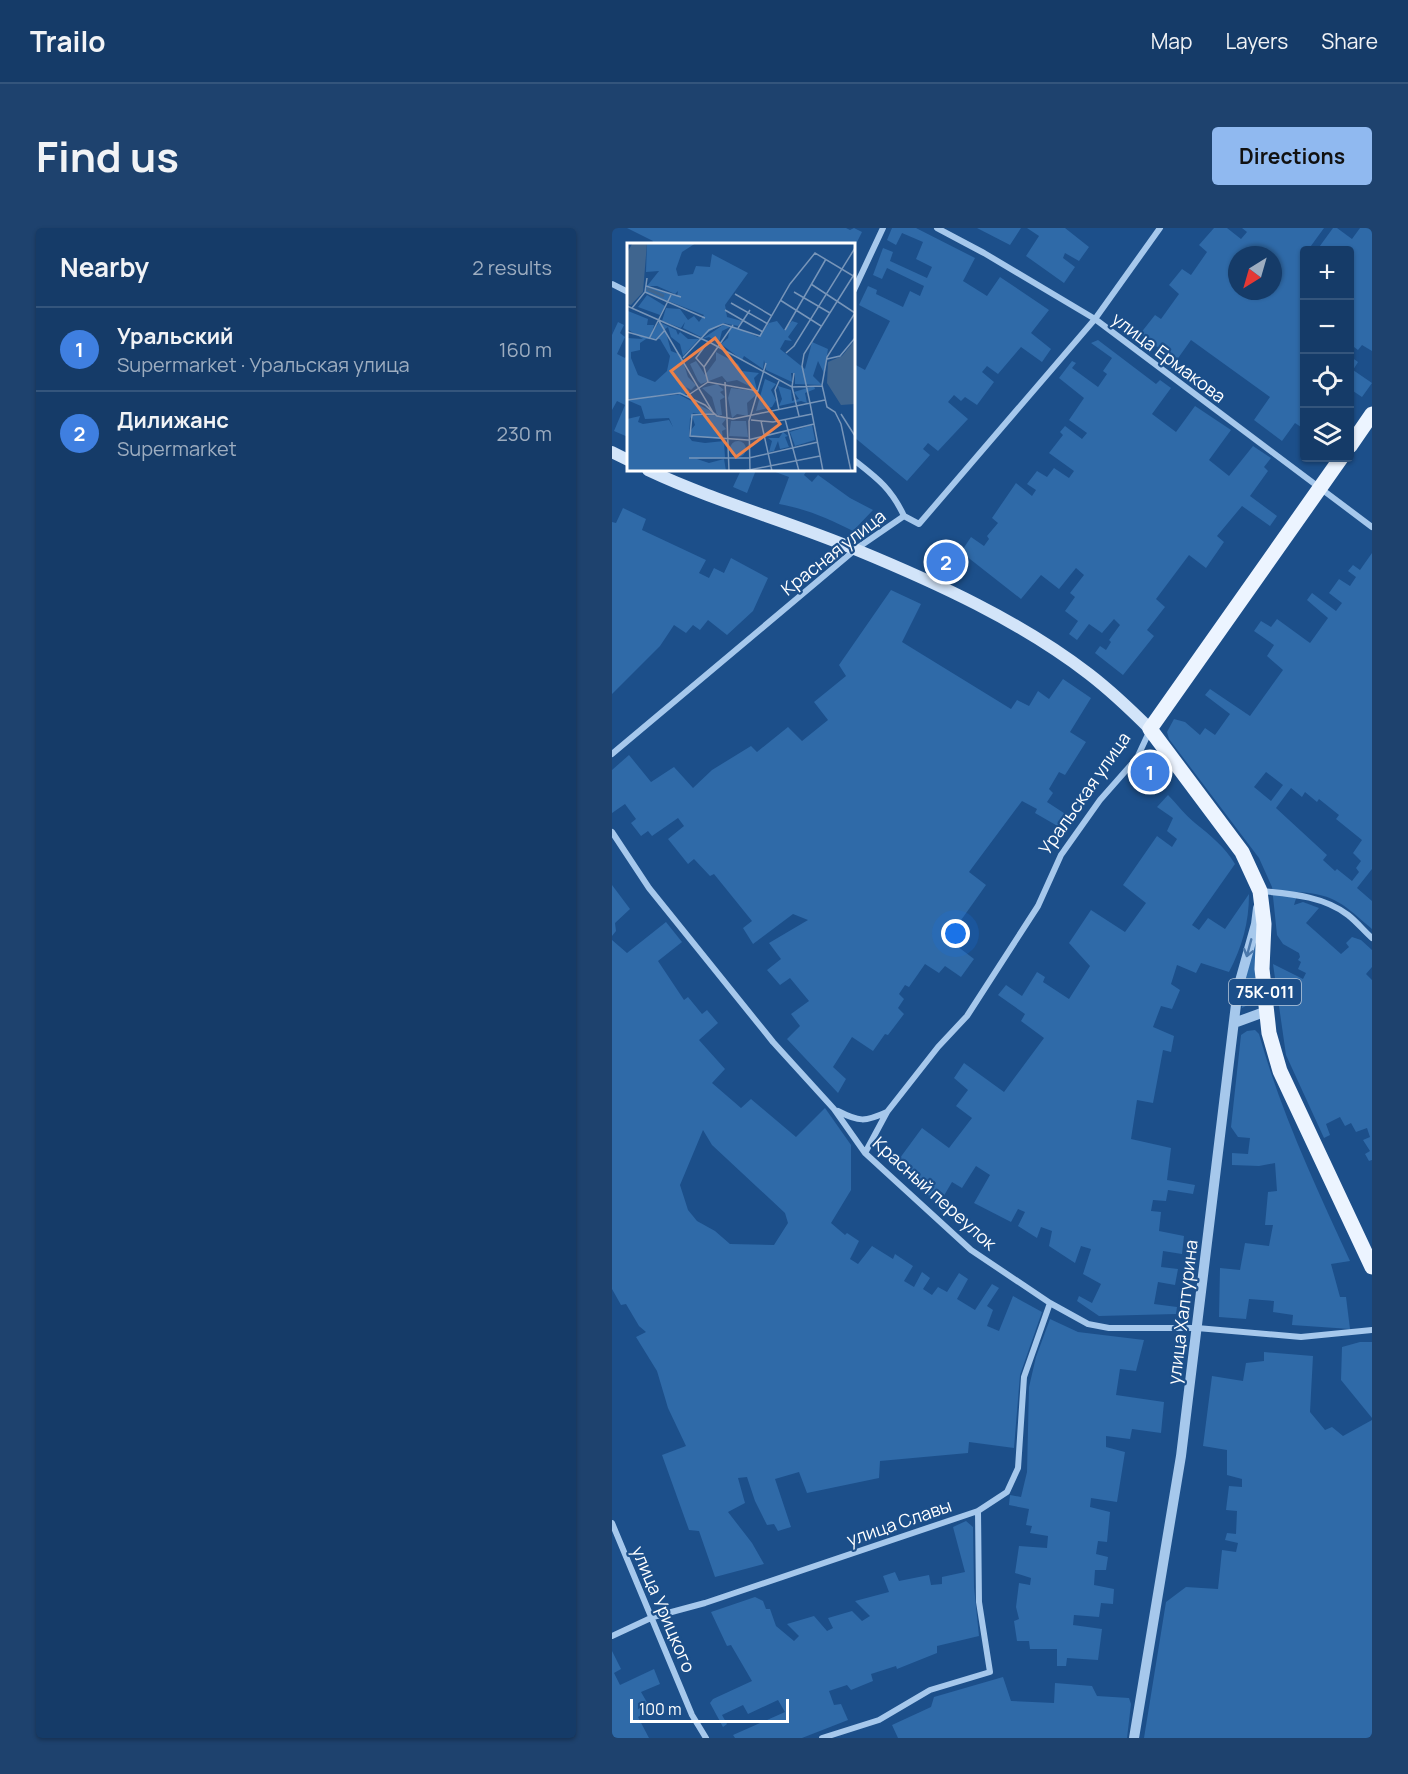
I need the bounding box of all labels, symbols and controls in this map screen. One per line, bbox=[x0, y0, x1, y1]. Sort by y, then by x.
text: Trailo bbox=[30, 22, 106, 60]
text: Map bbox=[1151, 27, 1192, 55]
text: Layers bbox=[1225, 27, 1288, 55]
text: Share bbox=[1321, 27, 1378, 55]
text: Find us bbox=[36, 127, 179, 185]
button: Directions bbox=[1212, 127, 1372, 185]
inset map bbox=[627, 243, 855, 471]
north arrow bbox=[1228, 246, 1282, 300]
map controls bbox=[1300, 246, 1354, 462]
button: + bbox=[1300, 246, 1354, 300]
text: Nearby bbox=[60, 249, 149, 285]
text: 2 results bbox=[472, 254, 552, 281]
button: − bbox=[1300, 300, 1354, 354]
street label: улица Ермакова bbox=[1107, 306, 1231, 408]
text: Уральский bbox=[117, 321, 233, 351]
text: 1 bbox=[75, 336, 84, 363]
text: 160 m bbox=[499, 336, 552, 363]
text: Supermarket · Уральская улица bbox=[117, 351, 410, 378]
button: locate bbox=[1300, 354, 1354, 408]
text: Дилижанс bbox=[117, 405, 229, 435]
button: layers bbox=[1300, 408, 1354, 462]
text: 2 bbox=[74, 420, 85, 447]
text: 230 m bbox=[496, 420, 552, 447]
text: Supermarket bbox=[117, 435, 237, 462]
street label: Красная улица bbox=[776, 504, 890, 600]
pin: 2 bbox=[926, 540, 966, 584]
street label: Уральская улица bbox=[1033, 727, 1135, 859]
pin: 1 bbox=[1130, 750, 1170, 794]
your location bbox=[941, 919, 970, 948]
one-way arrow bbox=[1243, 938, 1254, 957]
road number: 75К-011 bbox=[1229, 979, 1301, 1005]
street label: Красный переулок bbox=[868, 1131, 1003, 1256]
street label: улица Халтурина bbox=[1161, 1238, 1203, 1386]
street label: улица Славы bbox=[843, 1493, 955, 1551]
street label: улица Урицкого bbox=[627, 1542, 701, 1676]
scale bar bbox=[630, 1696, 789, 1724]
text: 100 m bbox=[639, 1698, 682, 1720]

